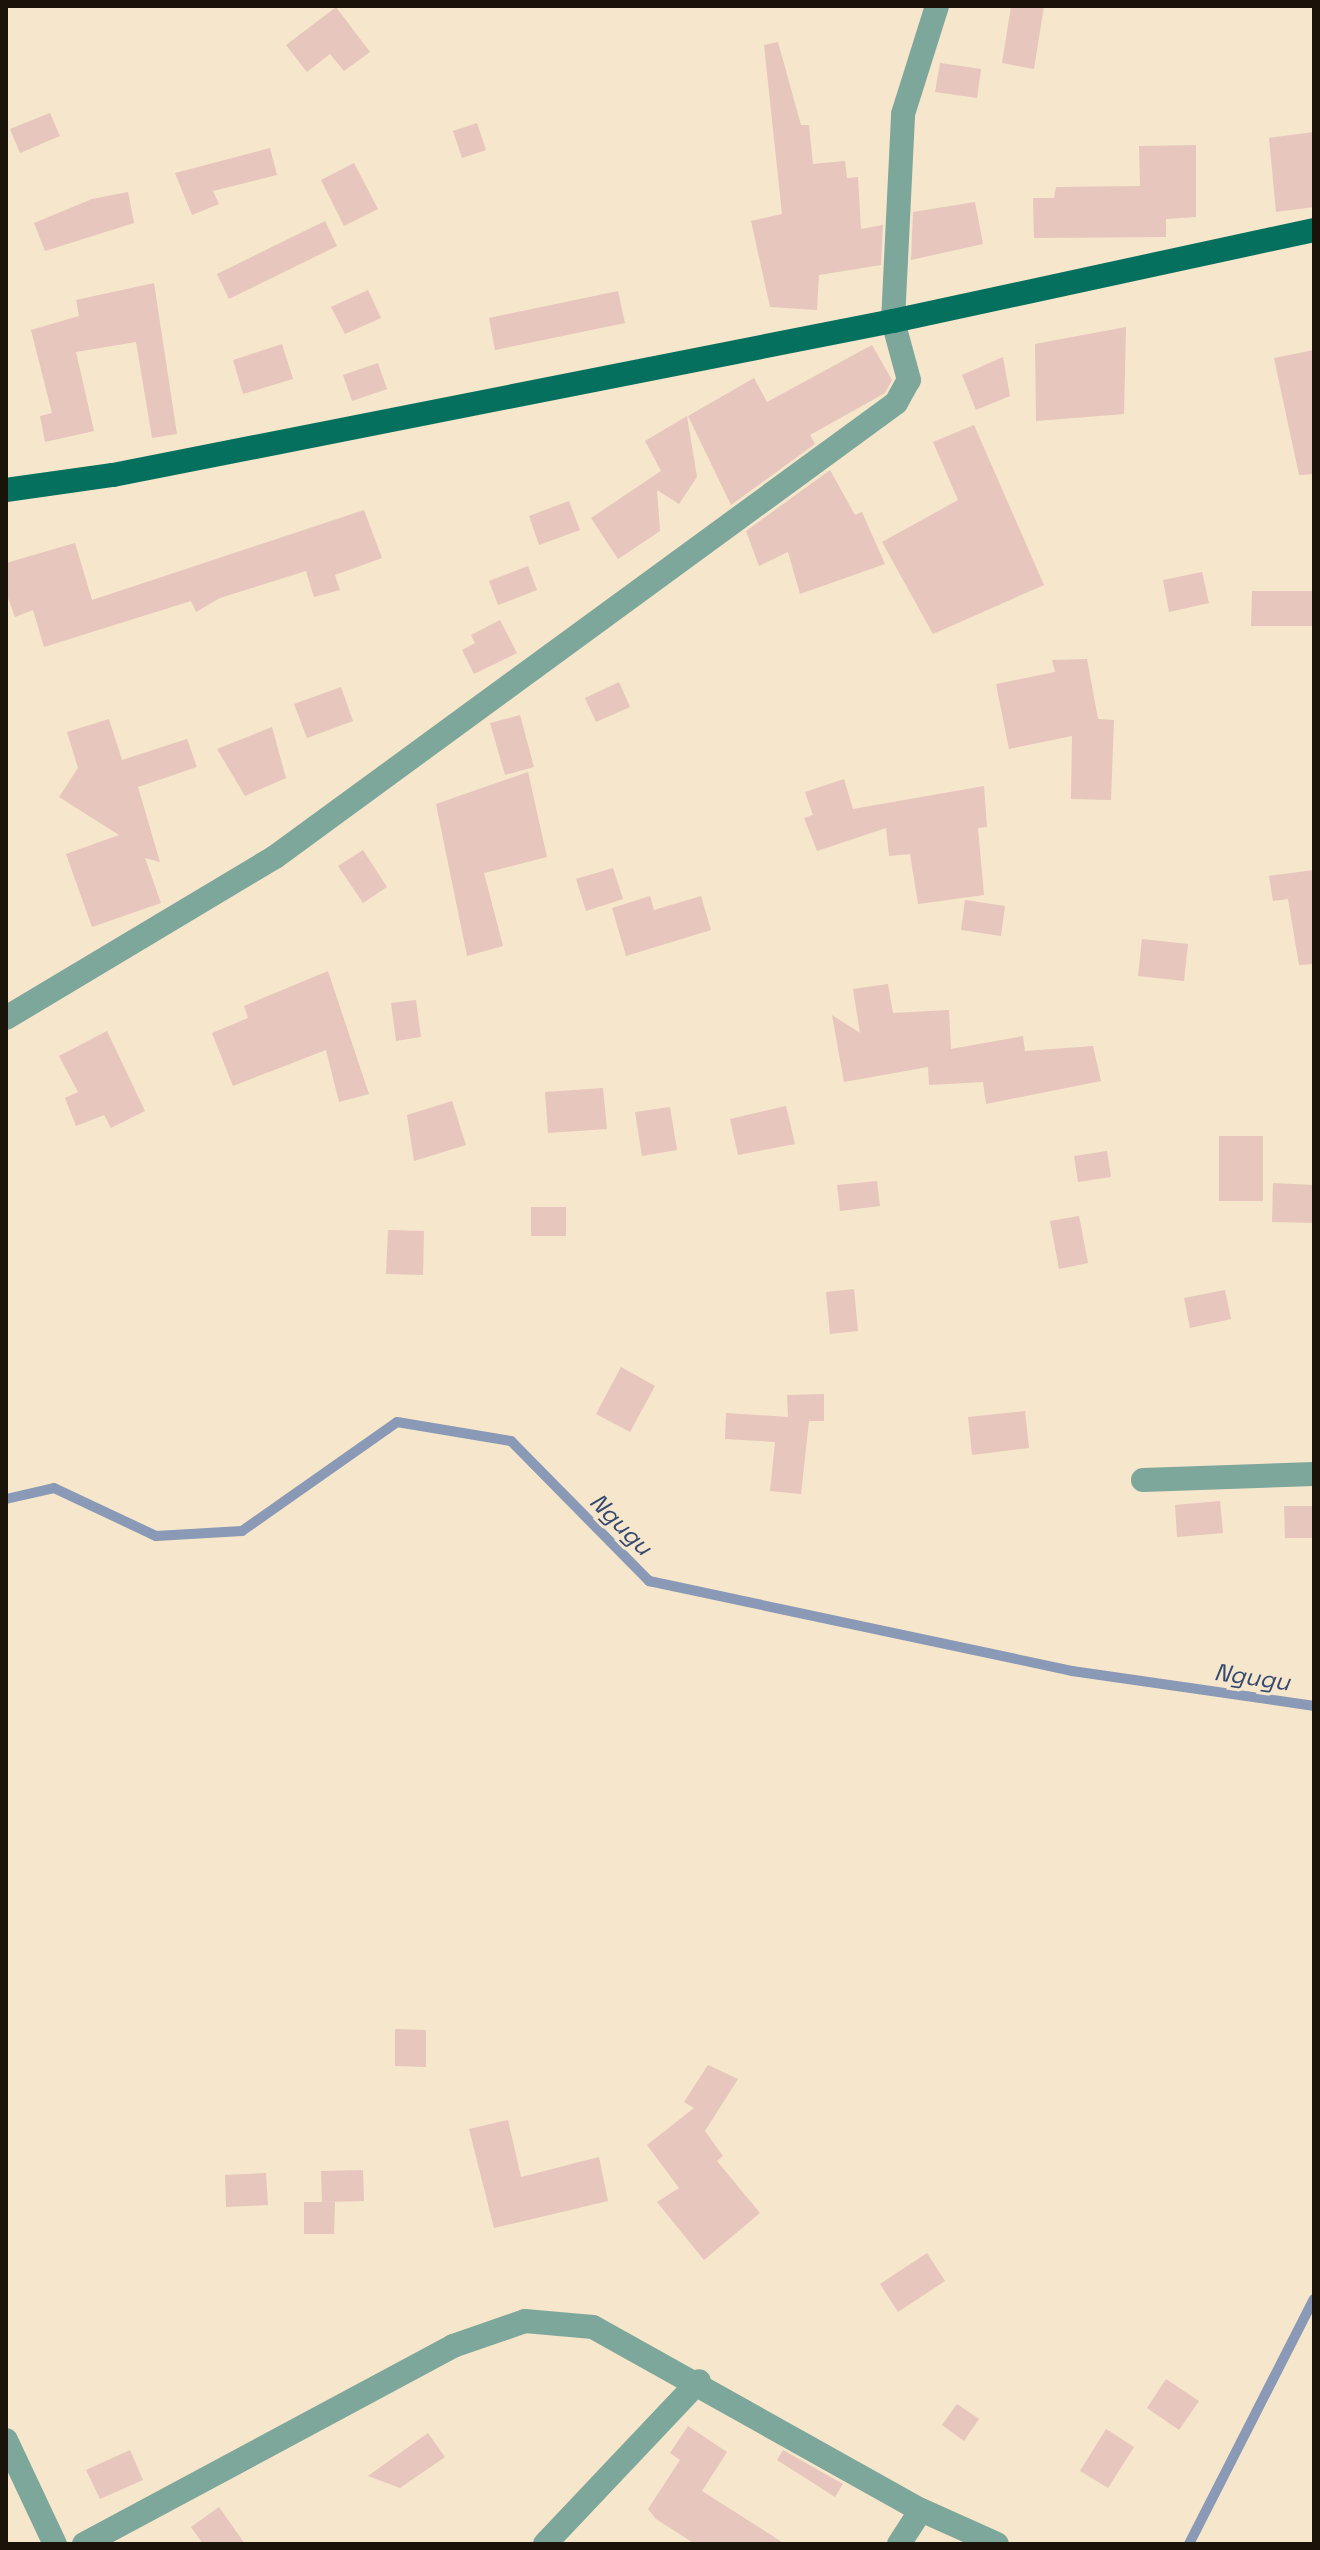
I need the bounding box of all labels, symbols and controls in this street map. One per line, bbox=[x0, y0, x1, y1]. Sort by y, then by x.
water label: Ngugu bbox=[584, 1487, 658, 1561]
water label: Ngugu bbox=[1212, 1657, 1292, 1697]

